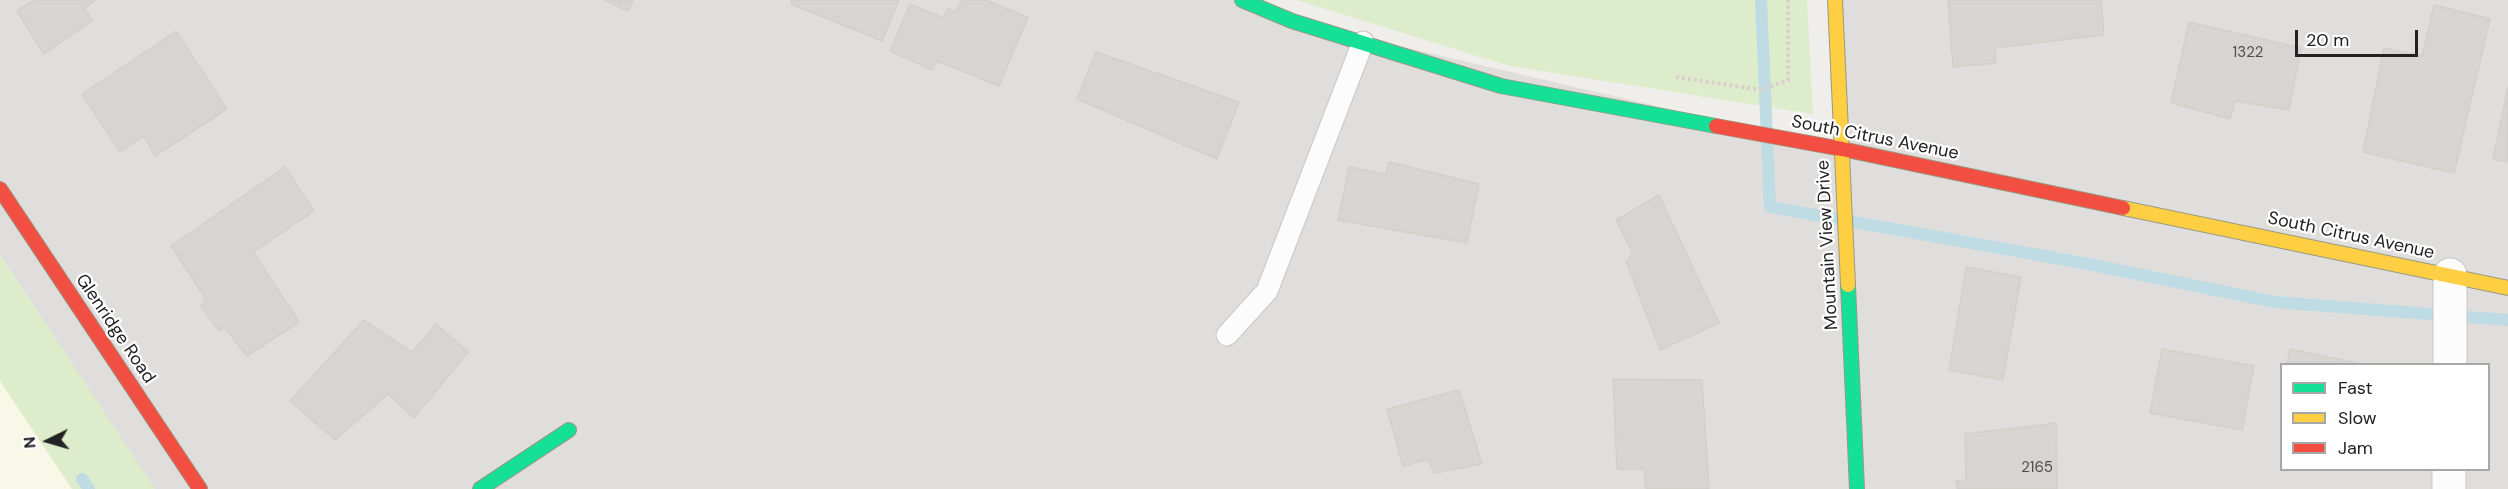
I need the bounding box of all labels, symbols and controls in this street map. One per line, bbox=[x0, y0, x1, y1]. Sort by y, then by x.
scale bar bbox=[2298, 18, 2421, 56]
text: 20 m bbox=[2306, 28, 2349, 52]
house number: 1322 bbox=[2233, 44, 2263, 62]
street label: South Citrus Avenue bbox=[1790, 111, 1960, 165]
street label: Mountain View Drive bbox=[1813, 159, 1843, 331]
street label: South Citrus Avenue bbox=[2266, 208, 2436, 264]
street label: Glenridge Road bbox=[71, 270, 159, 388]
legend bbox=[2280, 363, 2490, 471]
text: Fast bbox=[2338, 376, 2373, 400]
text: Slow bbox=[2338, 406, 2377, 430]
north arrow bbox=[18, 411, 78, 471]
text: N bbox=[19, 436, 41, 449]
text: Jam bbox=[2338, 436, 2373, 460]
house number: 2165 bbox=[2021, 459, 2053, 477]

